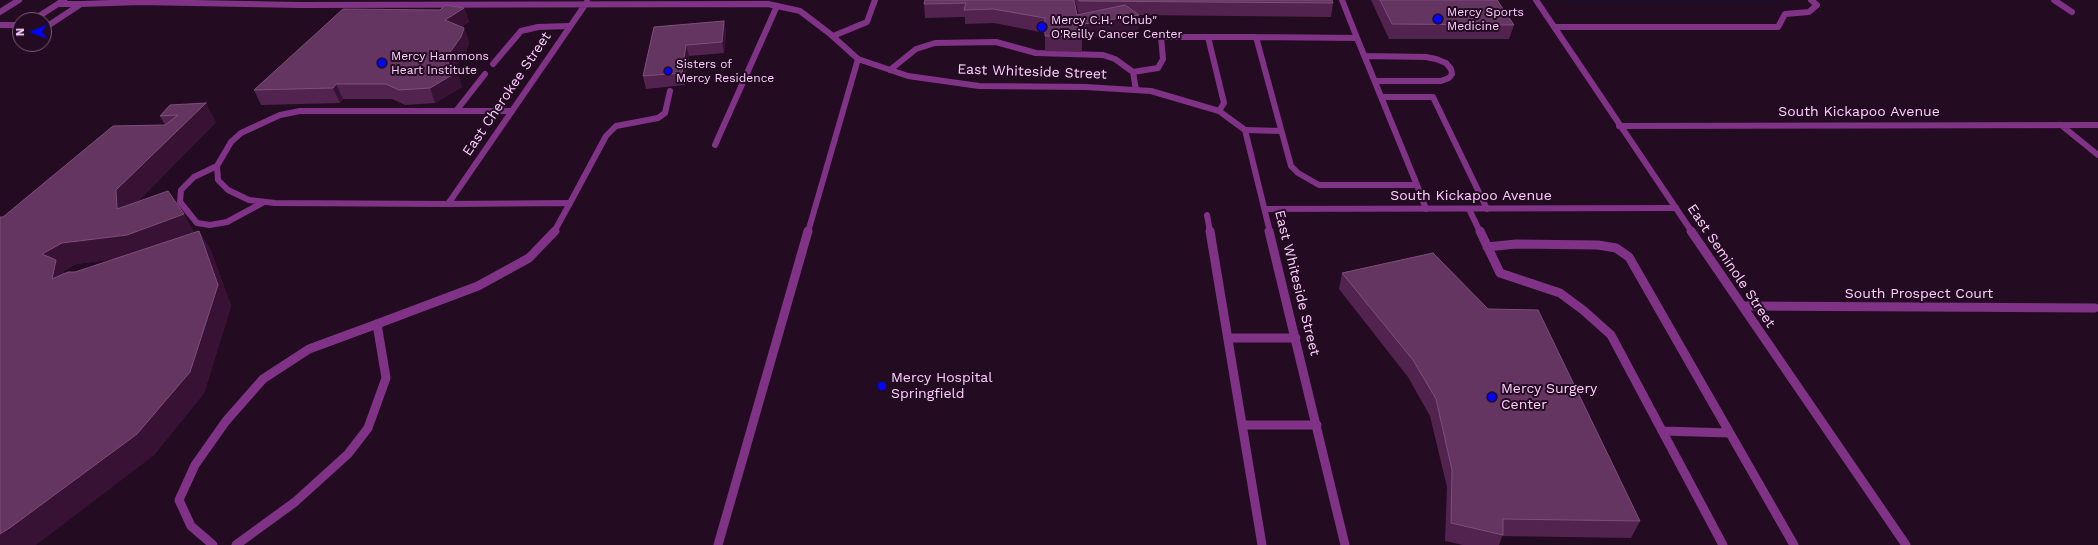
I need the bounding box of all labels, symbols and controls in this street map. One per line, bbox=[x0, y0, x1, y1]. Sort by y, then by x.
place label: Mercy Sports Medicine bbox=[1447, 5, 1524, 33]
north arrow bbox=[12, 12, 52, 52]
place label: Mercy C.H. "Chub" O'Reilly Cancer Center bbox=[1051, 13, 1182, 41]
marker: Mercy Sports Medicine bbox=[1432, 13, 1444, 25]
marker: Mercy C.H. "Chub" O'Reilly Cancer Center bbox=[1036, 21, 1048, 33]
text: N bbox=[14, 28, 27, 36]
street label: East Cherokee Street bbox=[459, 29, 555, 159]
place label: Mercy Hammons Heart Institute bbox=[391, 49, 489, 77]
marker: Mercy Hammons Heart Institute bbox=[376, 57, 388, 69]
place label: Sisters of Mercy Residence bbox=[676, 57, 774, 85]
street label: East Whiteside Street bbox=[957, 61, 1107, 83]
marker: Sisters of Mercy Residence bbox=[663, 66, 673, 76]
street label: South Kickapoo Avenue bbox=[1778, 104, 1940, 120]
street label: South Kickapoo Avenue bbox=[1390, 188, 1552, 204]
street label: East Seminole Street bbox=[1683, 201, 1779, 331]
street label: East Whiteside Street bbox=[1271, 208, 1323, 358]
street label: South Prospect Court bbox=[1845, 286, 1993, 302]
place label: Mercy Hospital Springfield bbox=[891, 370, 992, 402]
marker: Mercy Hospital Springfield bbox=[876, 380, 888, 392]
place label: Mercy Surgery Center bbox=[1501, 381, 1597, 414]
marker: Mercy Surgery Center bbox=[1486, 391, 1498, 403]

